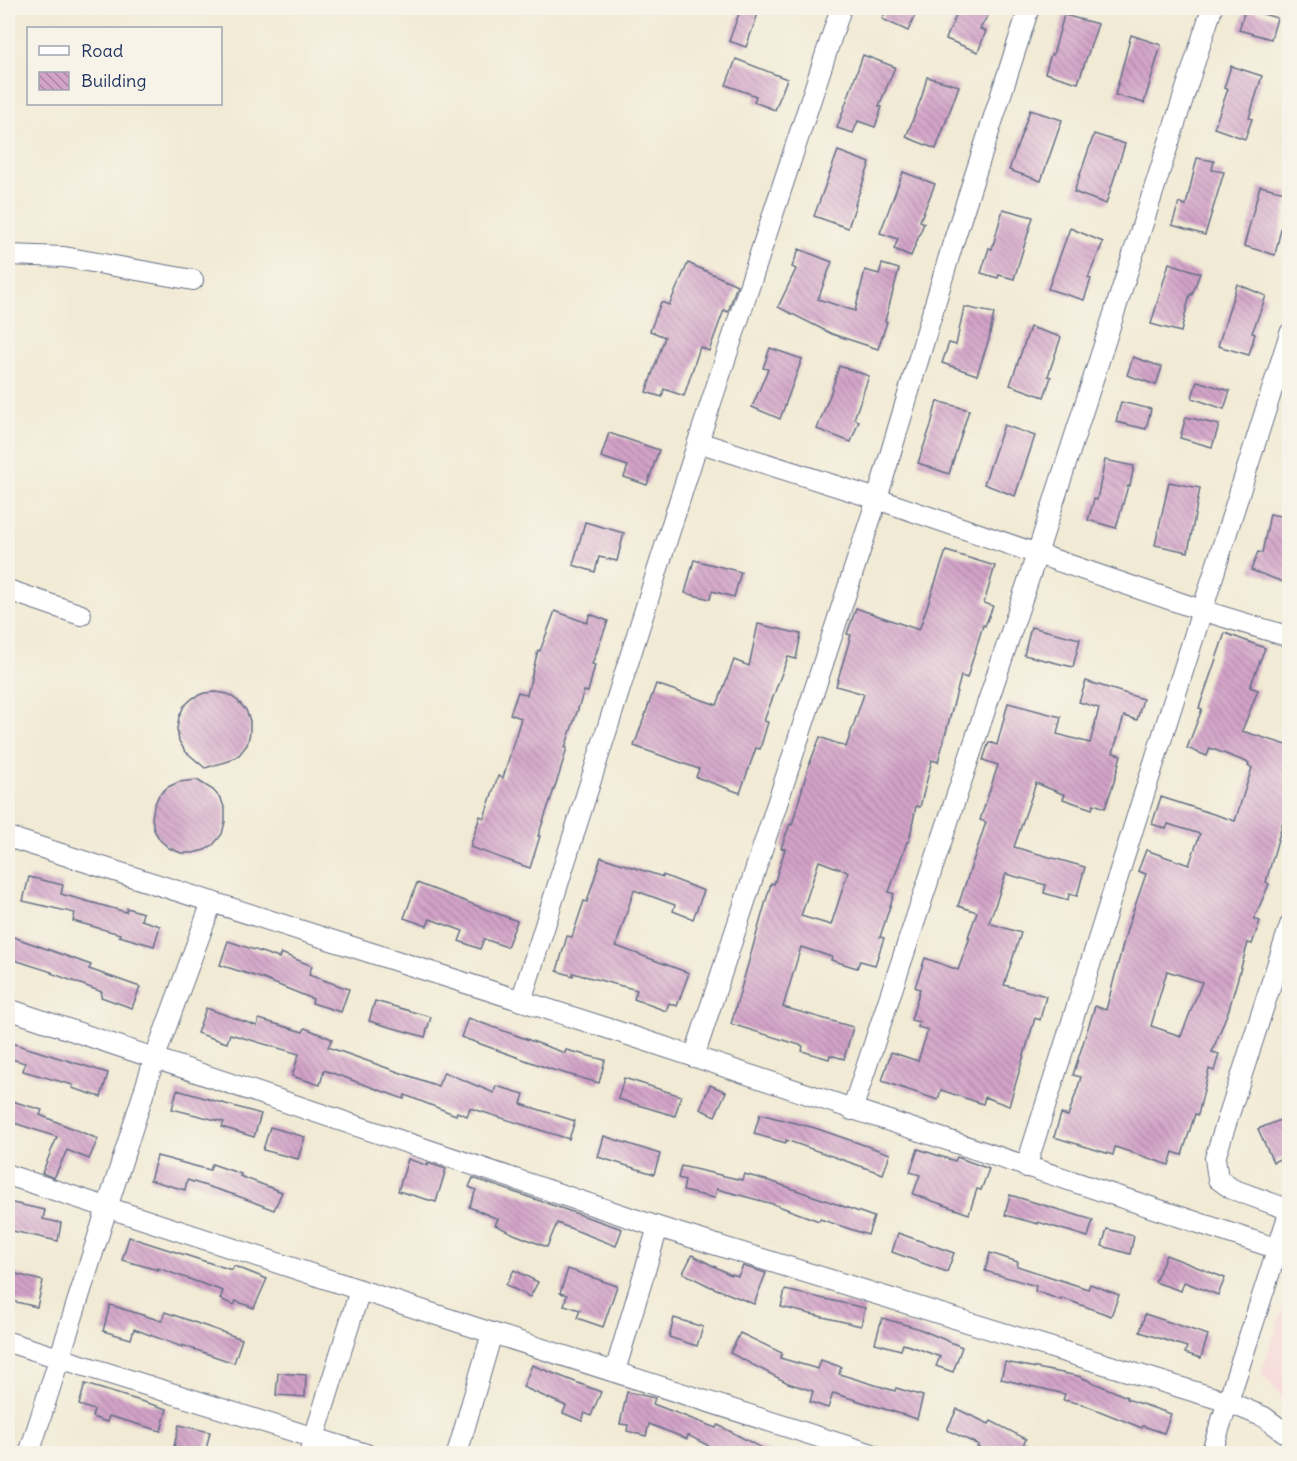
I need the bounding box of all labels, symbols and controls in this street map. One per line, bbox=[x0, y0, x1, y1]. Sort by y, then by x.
legend bbox=[27, 27, 222, 105]
text: Road bbox=[81, 39, 124, 62]
text: Building bbox=[81, 69, 146, 92]

